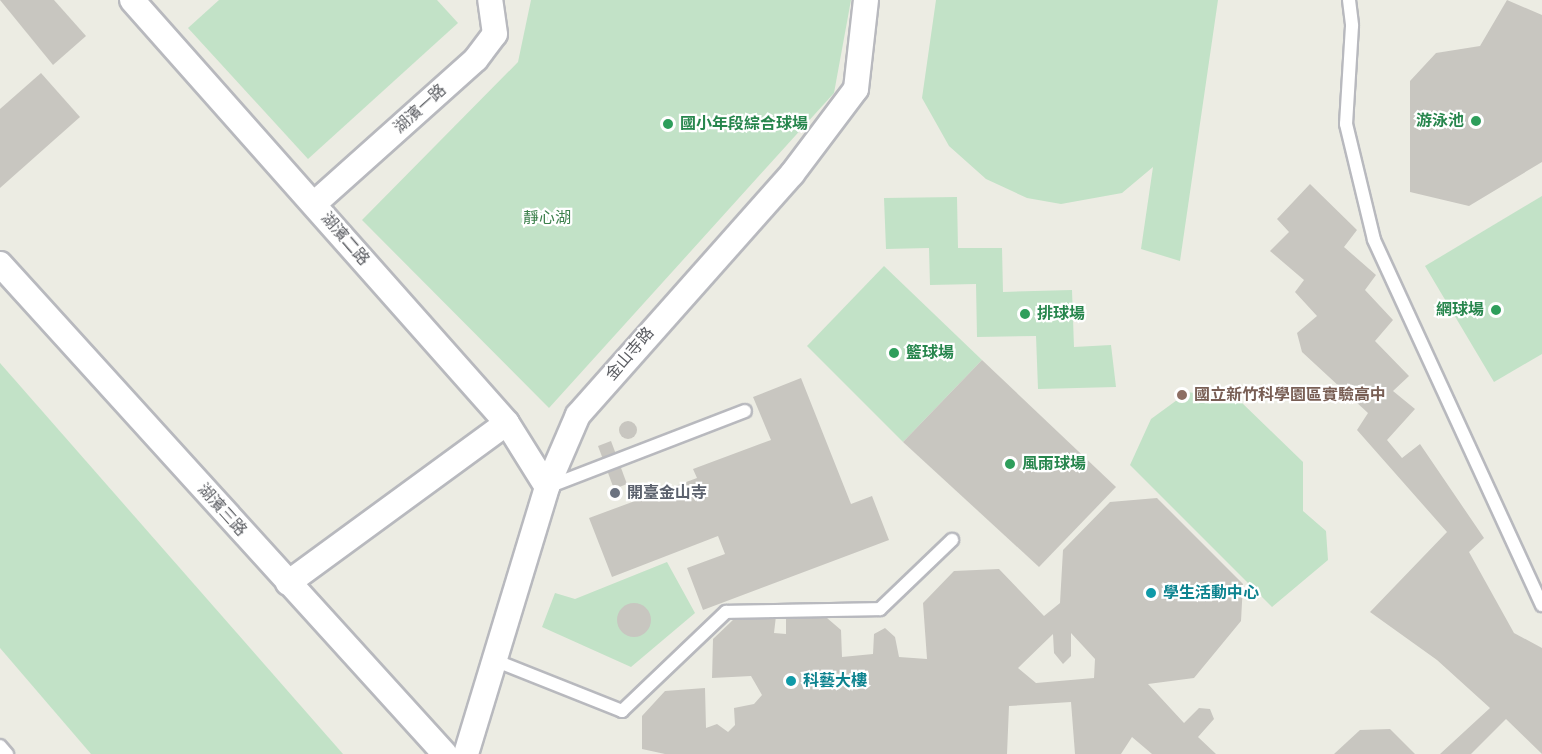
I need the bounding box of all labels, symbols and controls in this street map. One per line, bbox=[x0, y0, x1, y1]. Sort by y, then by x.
street label: 湖濱一路 bbox=[390, 80, 450, 138]
place label: 游泳池 bbox=[1416, 111, 1464, 131]
place label: 國小年段綜合球場 bbox=[680, 114, 808, 134]
marker: 游泳池 bbox=[1469, 114, 1483, 128]
marker: 國小年段綜合球場 bbox=[661, 117, 675, 131]
park label: 靜心湖 bbox=[523, 208, 571, 228]
street label: 湖濱二路 bbox=[317, 209, 373, 269]
place label: 網球場 bbox=[1436, 300, 1484, 320]
marker: 網球場 bbox=[1489, 303, 1503, 317]
place label: 排球場 bbox=[1037, 304, 1085, 324]
marker: 排球場 bbox=[1018, 307, 1032, 321]
street label: 金山寺路 bbox=[602, 324, 658, 384]
place label: 籃球場 bbox=[906, 343, 954, 363]
marker: 籃球場 bbox=[887, 346, 901, 360]
place label: 國立新竹科學園區實驗高中 bbox=[1194, 385, 1386, 405]
marker: 國立新竹科學園區實驗高中 bbox=[1175, 388, 1189, 402]
place label: 風雨球場 bbox=[1022, 454, 1086, 474]
marker: 風雨球場 bbox=[1003, 457, 1017, 471]
street label: 湖濱三路 bbox=[193, 480, 251, 540]
place label: 開臺金山寺 bbox=[627, 483, 707, 503]
marker: 開臺金山寺 bbox=[608, 486, 622, 500]
place label: 學生活動中心 bbox=[1163, 583, 1259, 603]
marker: 學生活動中心 bbox=[1144, 586, 1158, 600]
place label: 科藝大樓 bbox=[803, 671, 867, 691]
marker: 科藝大樓 bbox=[784, 674, 798, 688]

